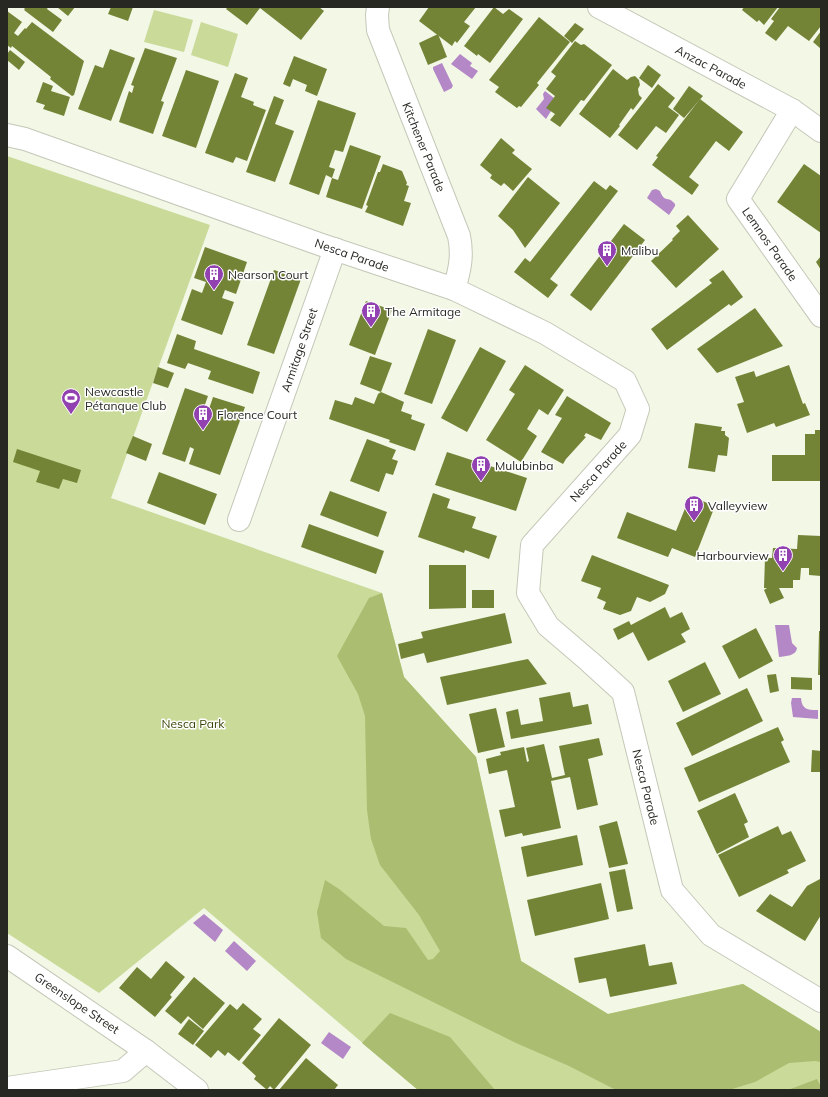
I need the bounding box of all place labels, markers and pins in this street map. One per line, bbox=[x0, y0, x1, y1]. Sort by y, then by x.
building icon: Malibu bbox=[596, 239, 618, 267]
place label: Malibu bbox=[621, 243, 658, 258]
building icon: Nearson Court bbox=[203, 263, 225, 291]
place label: Nearson Court bbox=[228, 267, 308, 282]
building icon: The Armitage bbox=[360, 300, 382, 328]
place label: The Armitage bbox=[385, 304, 461, 319]
place label: Newcastle Pétanque Club bbox=[85, 384, 166, 413]
sports icon: Newcastle Pétanque Club bbox=[60, 387, 82, 415]
building icon: Florence Court bbox=[192, 403, 214, 431]
place label: Florence Court bbox=[217, 407, 297, 422]
building icon: Mulubinba bbox=[470, 454, 492, 482]
place label: Mulubinba bbox=[495, 458, 554, 473]
building icon: Valleyview bbox=[683, 494, 705, 522]
place label: Valleyview bbox=[708, 498, 768, 513]
building icon: Harbourview bbox=[772, 544, 794, 572]
place label: Harbourview bbox=[696, 548, 770, 563]

